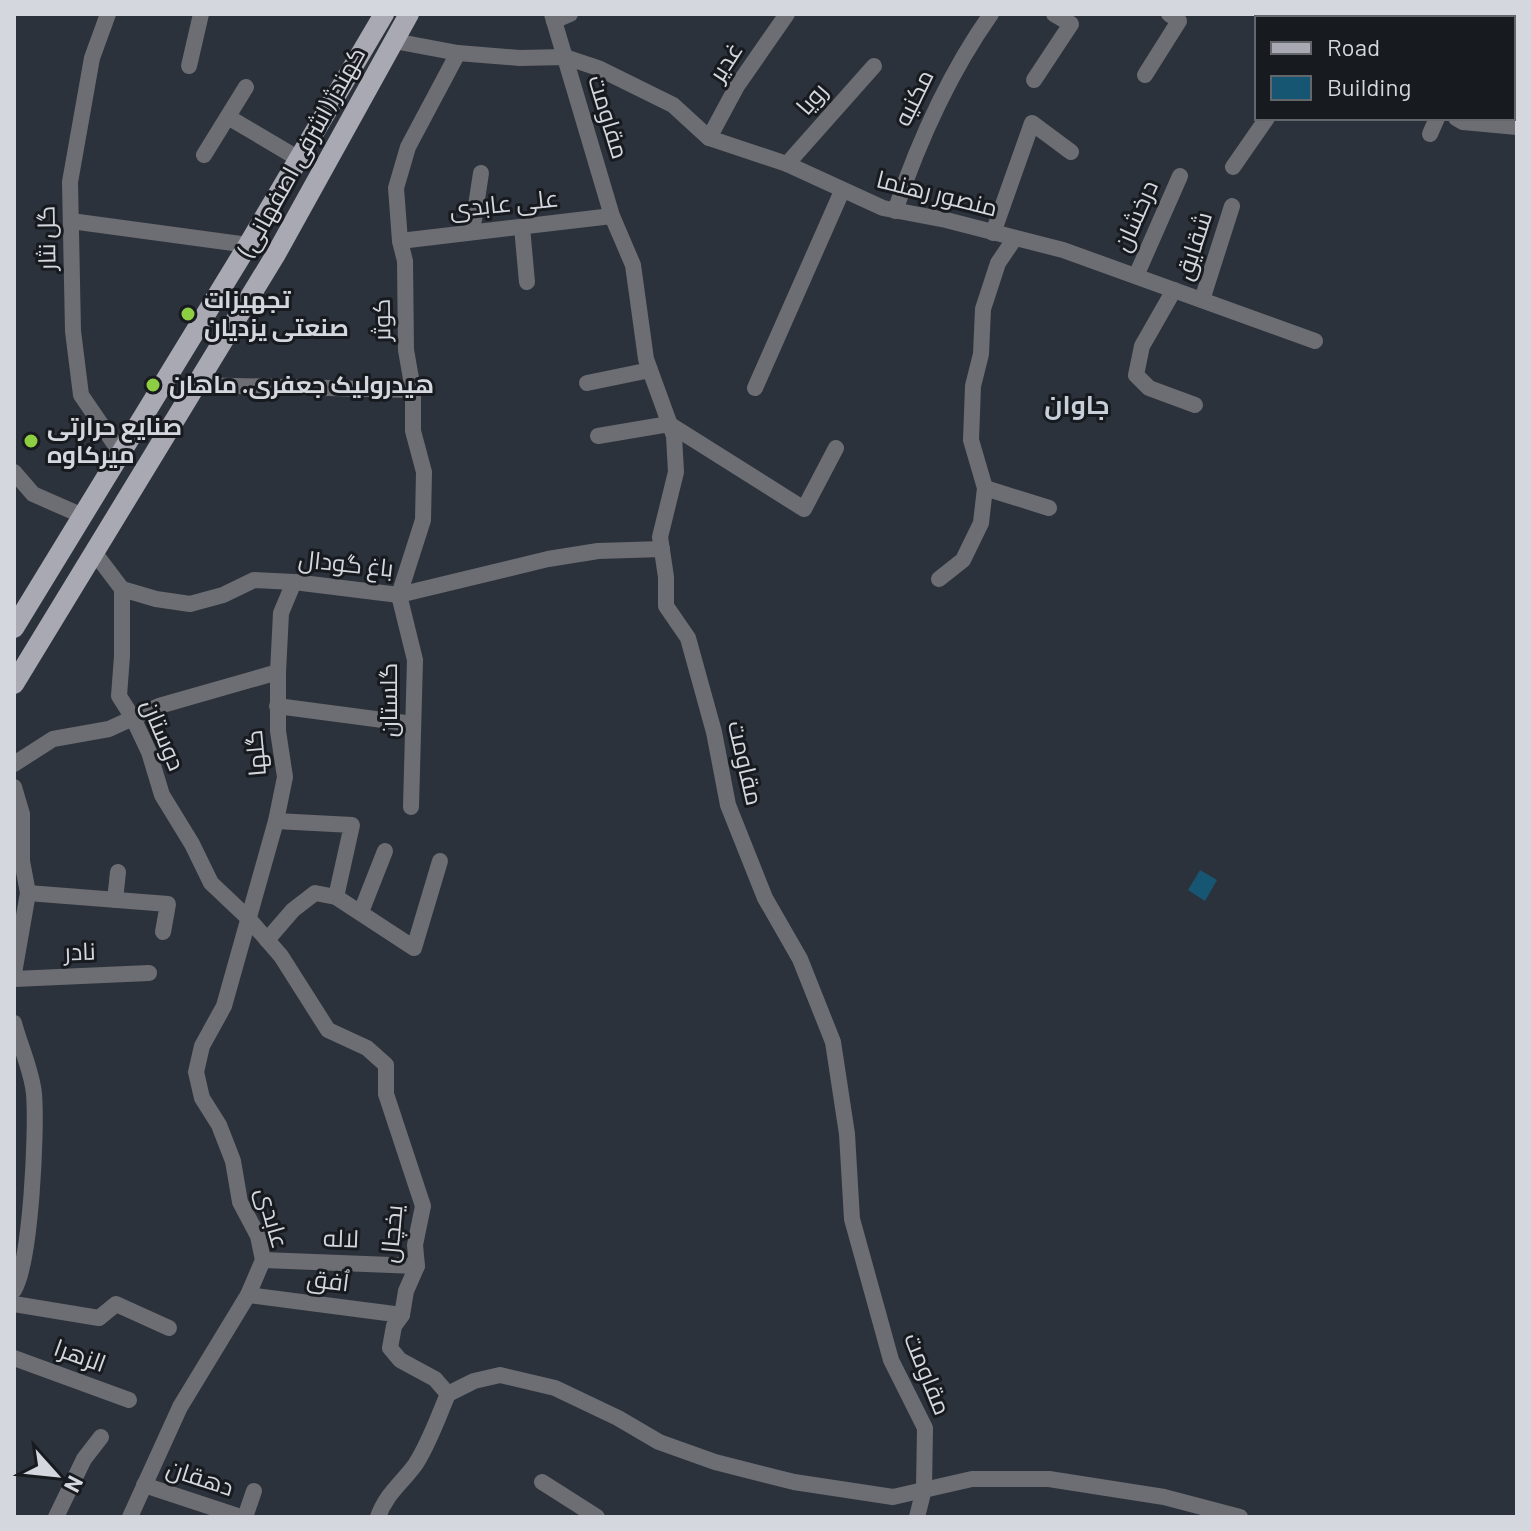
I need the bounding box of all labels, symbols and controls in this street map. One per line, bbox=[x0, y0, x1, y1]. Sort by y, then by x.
legend bbox=[1255, 16, 1515, 120]
text: Road bbox=[1327, 32, 1380, 61]
street label: غدیر bbox=[700, 36, 748, 88]
street label: کهندژ (اشرفی اصفهانی) bbox=[230, 41, 371, 263]
street label: مکنیه bbox=[887, 64, 939, 130]
street label: مقاومت bbox=[583, 71, 636, 162]
text: Building bbox=[1327, 72, 1411, 101]
street label: رویا bbox=[789, 76, 833, 120]
street label: منصور رهنما bbox=[874, 164, 1001, 222]
street label: درخشان bbox=[1106, 175, 1164, 256]
street label: علی عابدی bbox=[448, 182, 560, 224]
street label: گل نثار bbox=[30, 205, 62, 273]
street label: شقایق bbox=[1168, 208, 1219, 284]
place label: تجهیزات صنعتی یزدیان bbox=[204, 284, 349, 342]
street label: کوثر bbox=[366, 299, 395, 344]
marker: تجهیزات صنعتی یزدیان bbox=[179, 305, 197, 323]
place label: هیدرولیک جعفری. ماهان bbox=[169, 369, 434, 399]
marker: هیدرولیک جعفری. ماهان bbox=[144, 376, 162, 394]
district label: جاوان bbox=[1044, 388, 1110, 420]
place label: صنایع حرارتی میرکاوه bbox=[47, 411, 182, 469]
marker: صنایع حرارتی میرکاوه bbox=[22, 432, 40, 450]
street label: باغ گودال bbox=[297, 543, 395, 585]
street label: گلستان bbox=[373, 663, 403, 737]
street label: دوستان bbox=[136, 694, 192, 775]
street label: مقاومت bbox=[723, 718, 770, 808]
street label: گلها bbox=[238, 729, 272, 778]
street label: نادر bbox=[62, 935, 96, 966]
street label: عابدی bbox=[250, 1184, 296, 1252]
street label: یخچال bbox=[374, 1203, 411, 1264]
street label: لاله bbox=[323, 1222, 360, 1253]
street label: اُفق bbox=[305, 1263, 351, 1298]
street label: مقاومت bbox=[899, 1328, 958, 1419]
street label: الزهرا bbox=[51, 1332, 110, 1377]
north arrow bbox=[16, 1435, 96, 1515]
street label: دهقان bbox=[163, 1452, 238, 1502]
text: N bbox=[60, 1472, 90, 1497]

